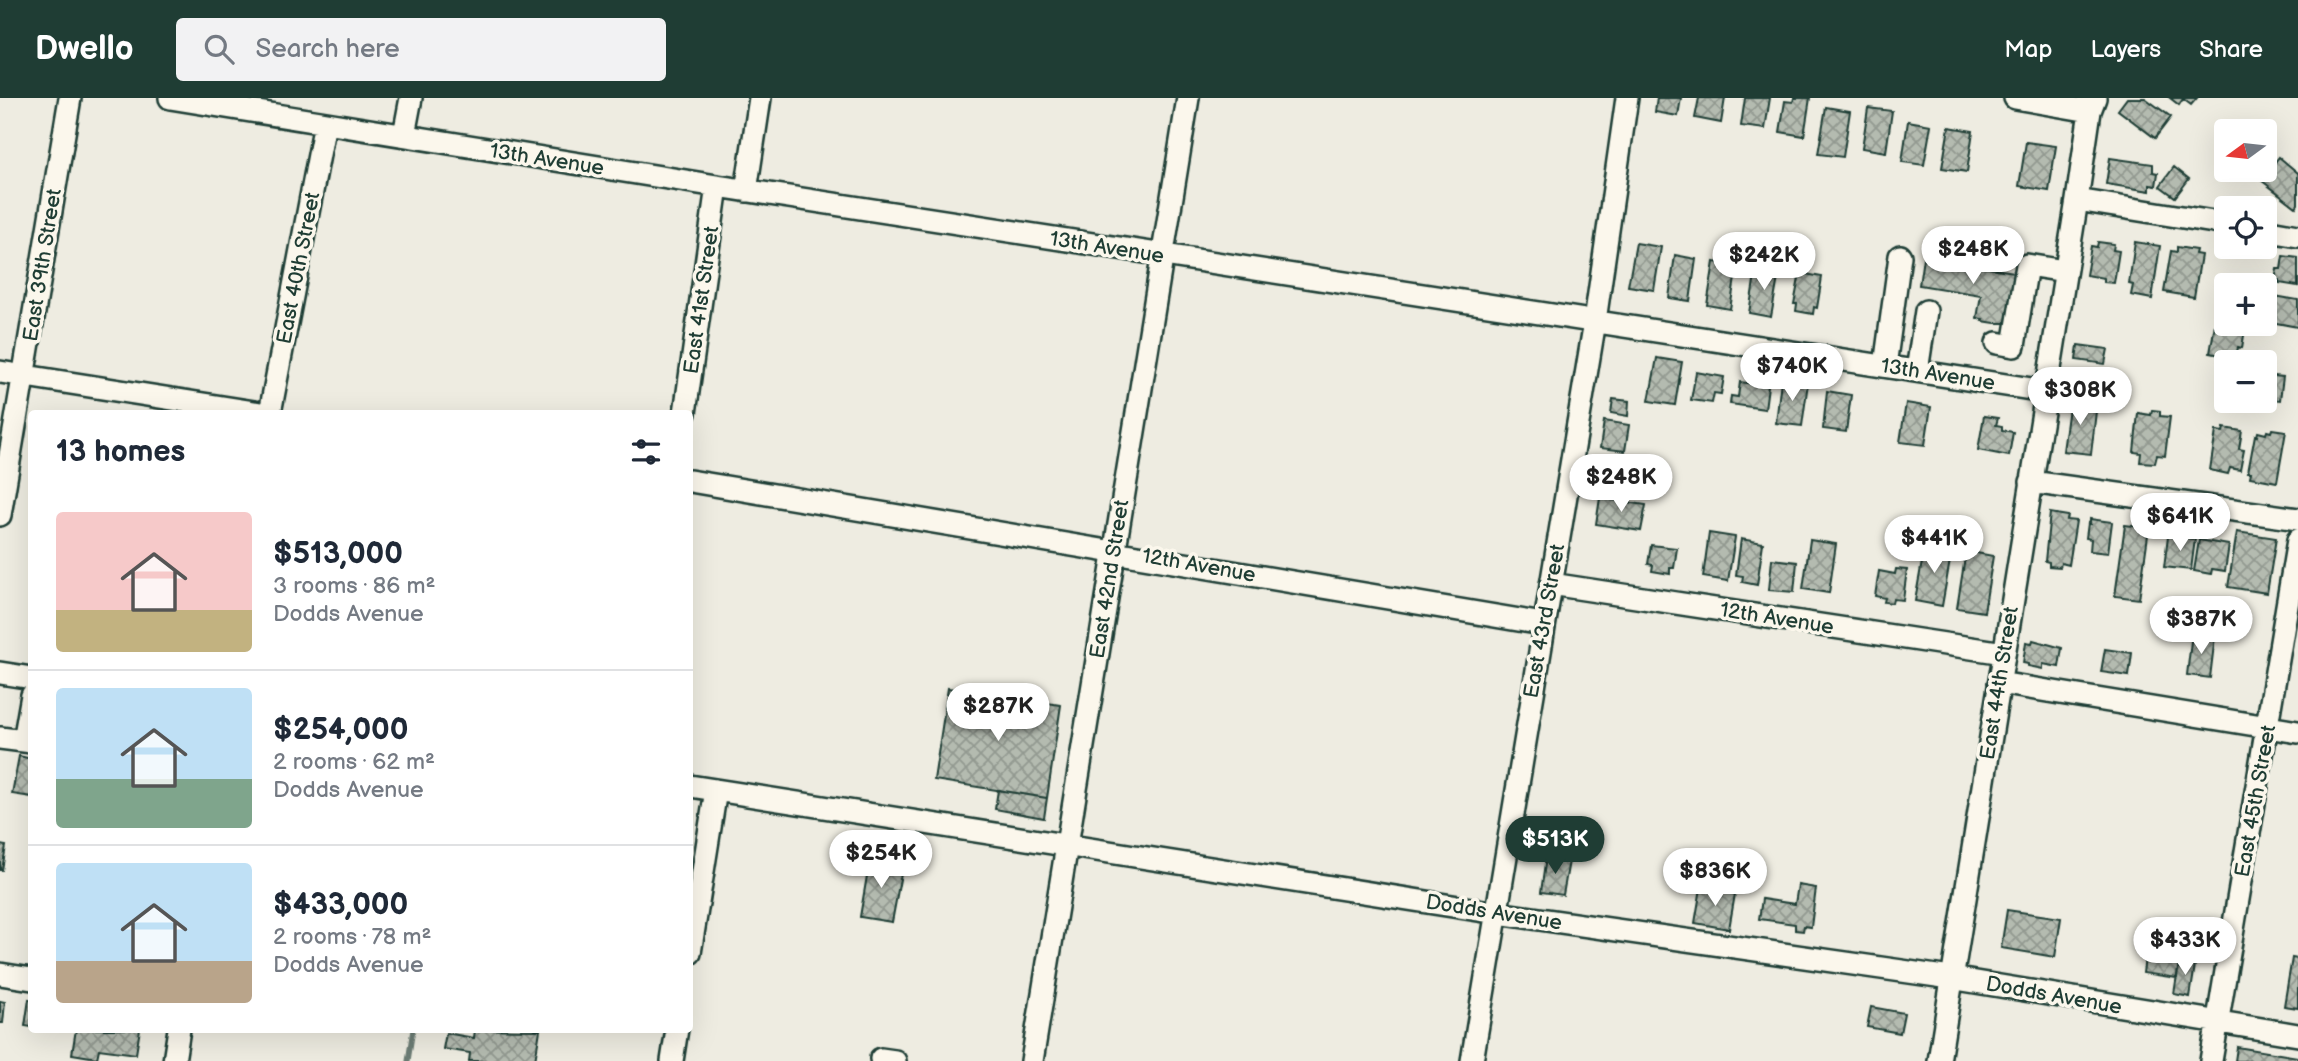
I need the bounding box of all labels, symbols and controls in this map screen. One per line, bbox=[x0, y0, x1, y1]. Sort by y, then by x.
search box bbox=[176, 18, 666, 81]
text: Dwello bbox=[35, 29, 134, 69]
icon: search bbox=[200, 30, 238, 68]
text: Search here bbox=[256, 34, 400, 65]
text: Map bbox=[2004, 35, 2052, 64]
text: Layers bbox=[2090, 35, 2161, 64]
text: Share bbox=[2199, 35, 2263, 64]
north arrow bbox=[2214, 119, 2277, 182]
map controls bbox=[2214, 119, 2277, 413]
street label: 13th Avenue bbox=[488, 138, 606, 181]
street label: East 39th Street bbox=[18, 186, 67, 343]
street label: East 40th Street bbox=[271, 189, 326, 346]
button: locate bbox=[2214, 196, 2277, 259]
street label: East 41st Street bbox=[679, 224, 724, 376]
street label: 13th Avenue bbox=[1048, 226, 1166, 269]
pin: $248K bbox=[1924, 226, 2022, 286]
pin: $242K bbox=[1715, 232, 1813, 292]
text: $248K bbox=[1937, 235, 2009, 263]
text: $242K bbox=[1728, 241, 1800, 269]
button: + bbox=[2214, 273, 2277, 336]
pin: $740K bbox=[1743, 344, 1841, 403]
button: − bbox=[2214, 350, 2277, 413]
text: $740K bbox=[1756, 352, 1828, 380]
street label: 13th Avenue bbox=[1879, 353, 1997, 396]
pin: $308K bbox=[2031, 368, 2129, 427]
text: $308K bbox=[2044, 376, 2116, 404]
icon: filters bbox=[627, 433, 665, 471]
text: 13 homes bbox=[56, 434, 185, 470]
pin: $248K bbox=[1572, 454, 1670, 514]
text: $248K bbox=[1585, 463, 1657, 491]
pin: $641K bbox=[2131, 494, 2229, 553]
street label: East 42nd Street bbox=[1085, 497, 1134, 660]
text: $641K bbox=[2146, 502, 2214, 530]
pin: $441K bbox=[1885, 516, 1983, 575]
text: $441K bbox=[1900, 524, 1968, 552]
text: $513,000 bbox=[273, 536, 403, 572]
icon: home bbox=[112, 540, 196, 624]
street label: East 43rd Street bbox=[1519, 542, 1570, 700]
street label: 12th Avenue bbox=[1140, 543, 1258, 588]
text: 3 rooms · 86 m² bbox=[273, 572, 435, 600]
pin: $387K bbox=[2152, 596, 2250, 656]
street label: 12th Avenue bbox=[1718, 597, 1836, 640]
text: Dodds Avenue bbox=[273, 600, 424, 628]
street label: East 44th Street bbox=[1975, 604, 2024, 762]
text: $387K bbox=[2166, 605, 2236, 633]
pin: $287K bbox=[949, 684, 1047, 743]
text: $287K bbox=[962, 692, 1034, 720]
text: $254,000 bbox=[273, 712, 408, 748]
icon: home bbox=[112, 716, 196, 800]
street label: East 45th Street bbox=[2230, 723, 2281, 879]
text: 2 rooms · 62 m² bbox=[273, 748, 435, 776]
text: Dodds Avenue bbox=[273, 776, 424, 804]
pin: $513K bbox=[1506, 816, 1604, 876]
text: $513K bbox=[1521, 825, 1589, 853]
pin: $254K bbox=[832, 830, 930, 890]
text: $254K bbox=[845, 839, 917, 867]
pin: $836K bbox=[1666, 848, 1764, 908]
text: $836K bbox=[1679, 857, 1751, 885]
text: $433,000 bbox=[273, 887, 408, 923]
street label: Dodds Avenue bbox=[1424, 889, 1564, 936]
icon: home bbox=[112, 891, 196, 975]
pin: $433K bbox=[2136, 918, 2234, 977]
text: 2 rooms · 78 m² bbox=[273, 923, 431, 951]
text: $433K bbox=[2149, 926, 2221, 954]
text: Dodds Avenue bbox=[273, 951, 424, 979]
street label: Dodds Avenue bbox=[1984, 971, 2124, 1020]

